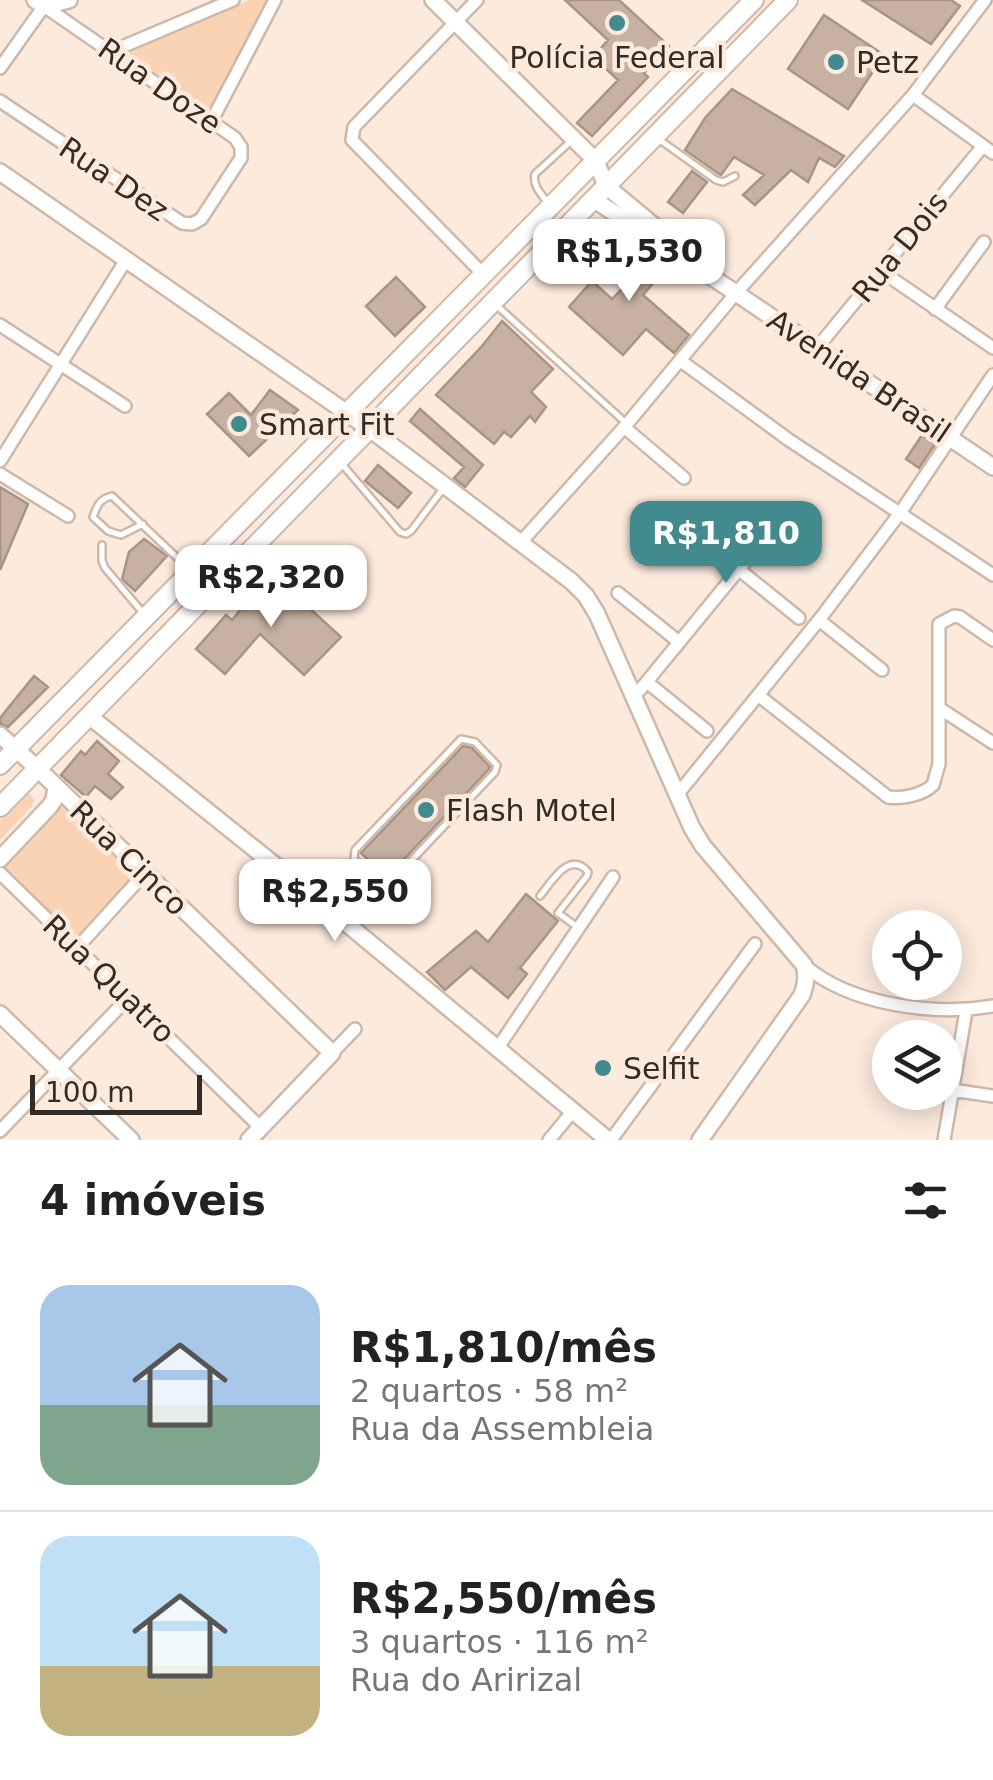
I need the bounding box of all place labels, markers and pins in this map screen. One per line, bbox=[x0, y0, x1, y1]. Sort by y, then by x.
marker: Polícia Federal bbox=[606, 12, 628, 34]
place label: Polícia Federal bbox=[509, 40, 725, 75]
place label: Petz bbox=[856, 45, 919, 80]
marker: Petz bbox=[825, 51, 847, 73]
pin: R$1,530 bbox=[537, 219, 721, 304]
place label: Smart Fit bbox=[259, 407, 395, 442]
marker: Smart Fit bbox=[228, 413, 250, 435]
pin: R$1,810 bbox=[634, 501, 818, 586]
pin: R$2,320 bbox=[179, 545, 363, 630]
place label: Flash Motel bbox=[446, 793, 617, 828]
marker: Flash Motel bbox=[415, 799, 437, 821]
pin: R$2,550 bbox=[243, 859, 427, 944]
place label: Selfit bbox=[623, 1051, 700, 1086]
marker: Selfit bbox=[592, 1057, 614, 1079]

